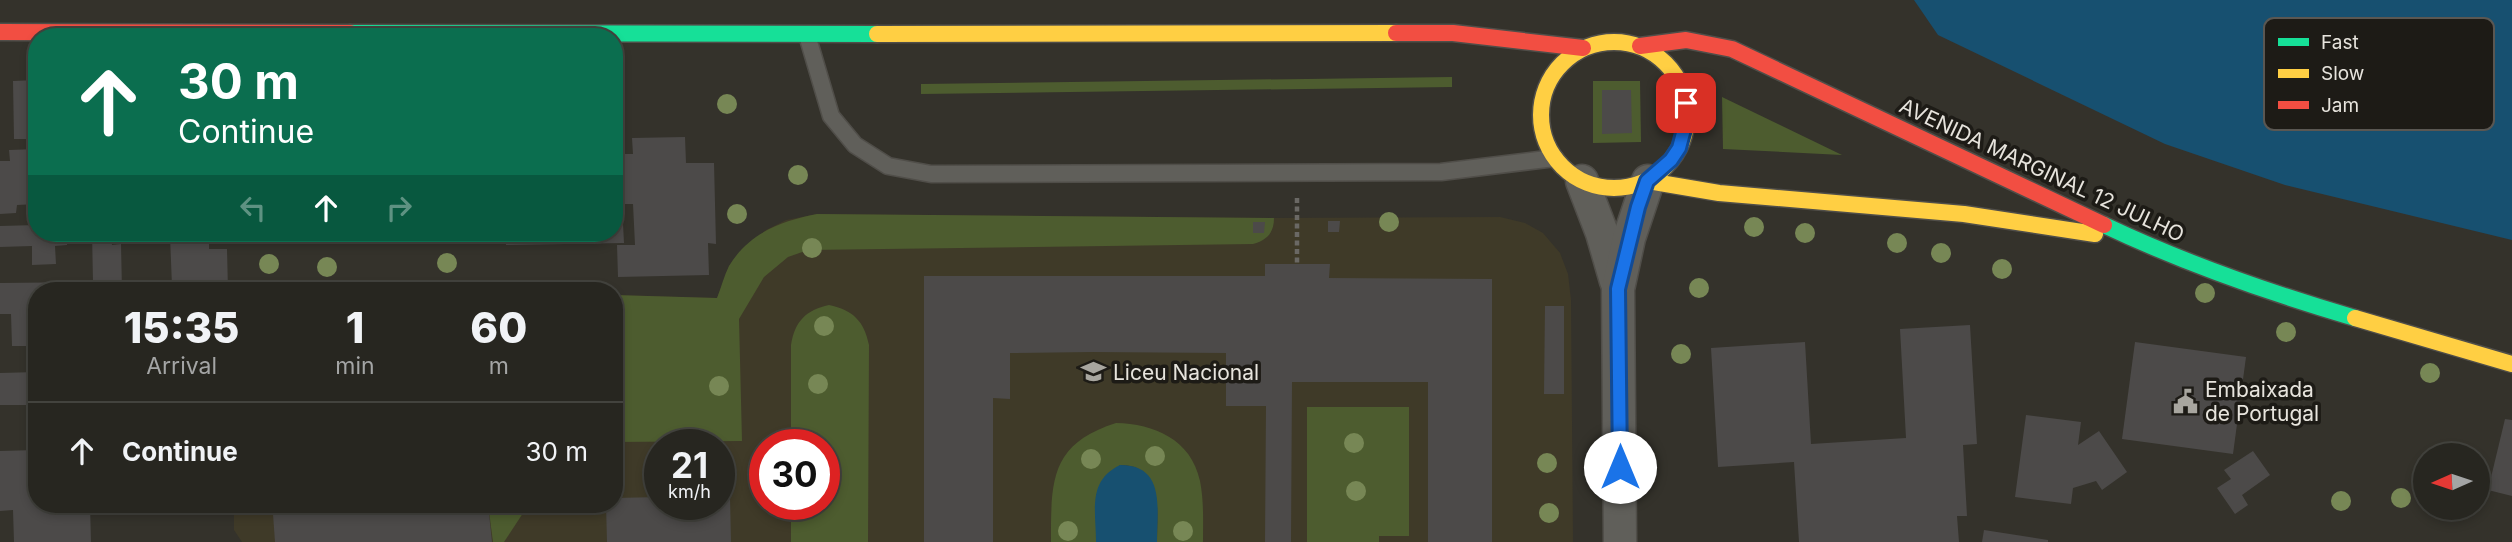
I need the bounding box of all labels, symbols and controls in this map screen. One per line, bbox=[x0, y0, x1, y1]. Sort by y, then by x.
legend bbox=[2264, 18, 2494, 130]
text: Fast bbox=[2321, 31, 2359, 54]
text: 30 m bbox=[178, 52, 299, 111]
icon: ahead bbox=[63, 56, 154, 147]
text: Slow bbox=[2321, 62, 2364, 85]
pin bbox=[1656, 73, 1716, 133]
icon: arrive bbox=[1667, 84, 1705, 122]
street label: AVENIDA MARGINAL 12 JULHO bbox=[1896, 93, 2188, 247]
text: Jam bbox=[2321, 94, 2359, 117]
text: Continue bbox=[178, 112, 314, 151]
icon: left bbox=[234, 189, 272, 227]
icon: ahead bbox=[307, 189, 345, 227]
icon: right bbox=[380, 189, 418, 227]
text: 15:35 bbox=[124, 302, 239, 353]
text: 1 bbox=[346, 302, 364, 353]
text: 60 bbox=[470, 302, 527, 353]
text: Arrival bbox=[146, 352, 217, 380]
text: min bbox=[335, 352, 375, 380]
text: m bbox=[489, 352, 509, 380]
school or university icon: Liceu Nacional bbox=[1079, 358, 1107, 386]
place label: Liceu Nacional bbox=[1113, 360, 1259, 385]
place label: Embaixada de Portugal bbox=[2205, 377, 2319, 426]
public building icon: Embaixada de Portugal bbox=[2171, 387, 2199, 415]
speed limit sign: 30 bbox=[749, 429, 840, 520]
position arrow bbox=[1583, 430, 1657, 504]
icon: ahead bbox=[63, 432, 101, 470]
text: Continue bbox=[122, 436, 238, 467]
text: 30 m bbox=[525, 436, 588, 467]
north arrow bbox=[2413, 443, 2490, 520]
map controls bbox=[2413, 443, 2490, 520]
text: 21 bbox=[671, 444, 708, 486]
text: km/h bbox=[668, 481, 711, 502]

